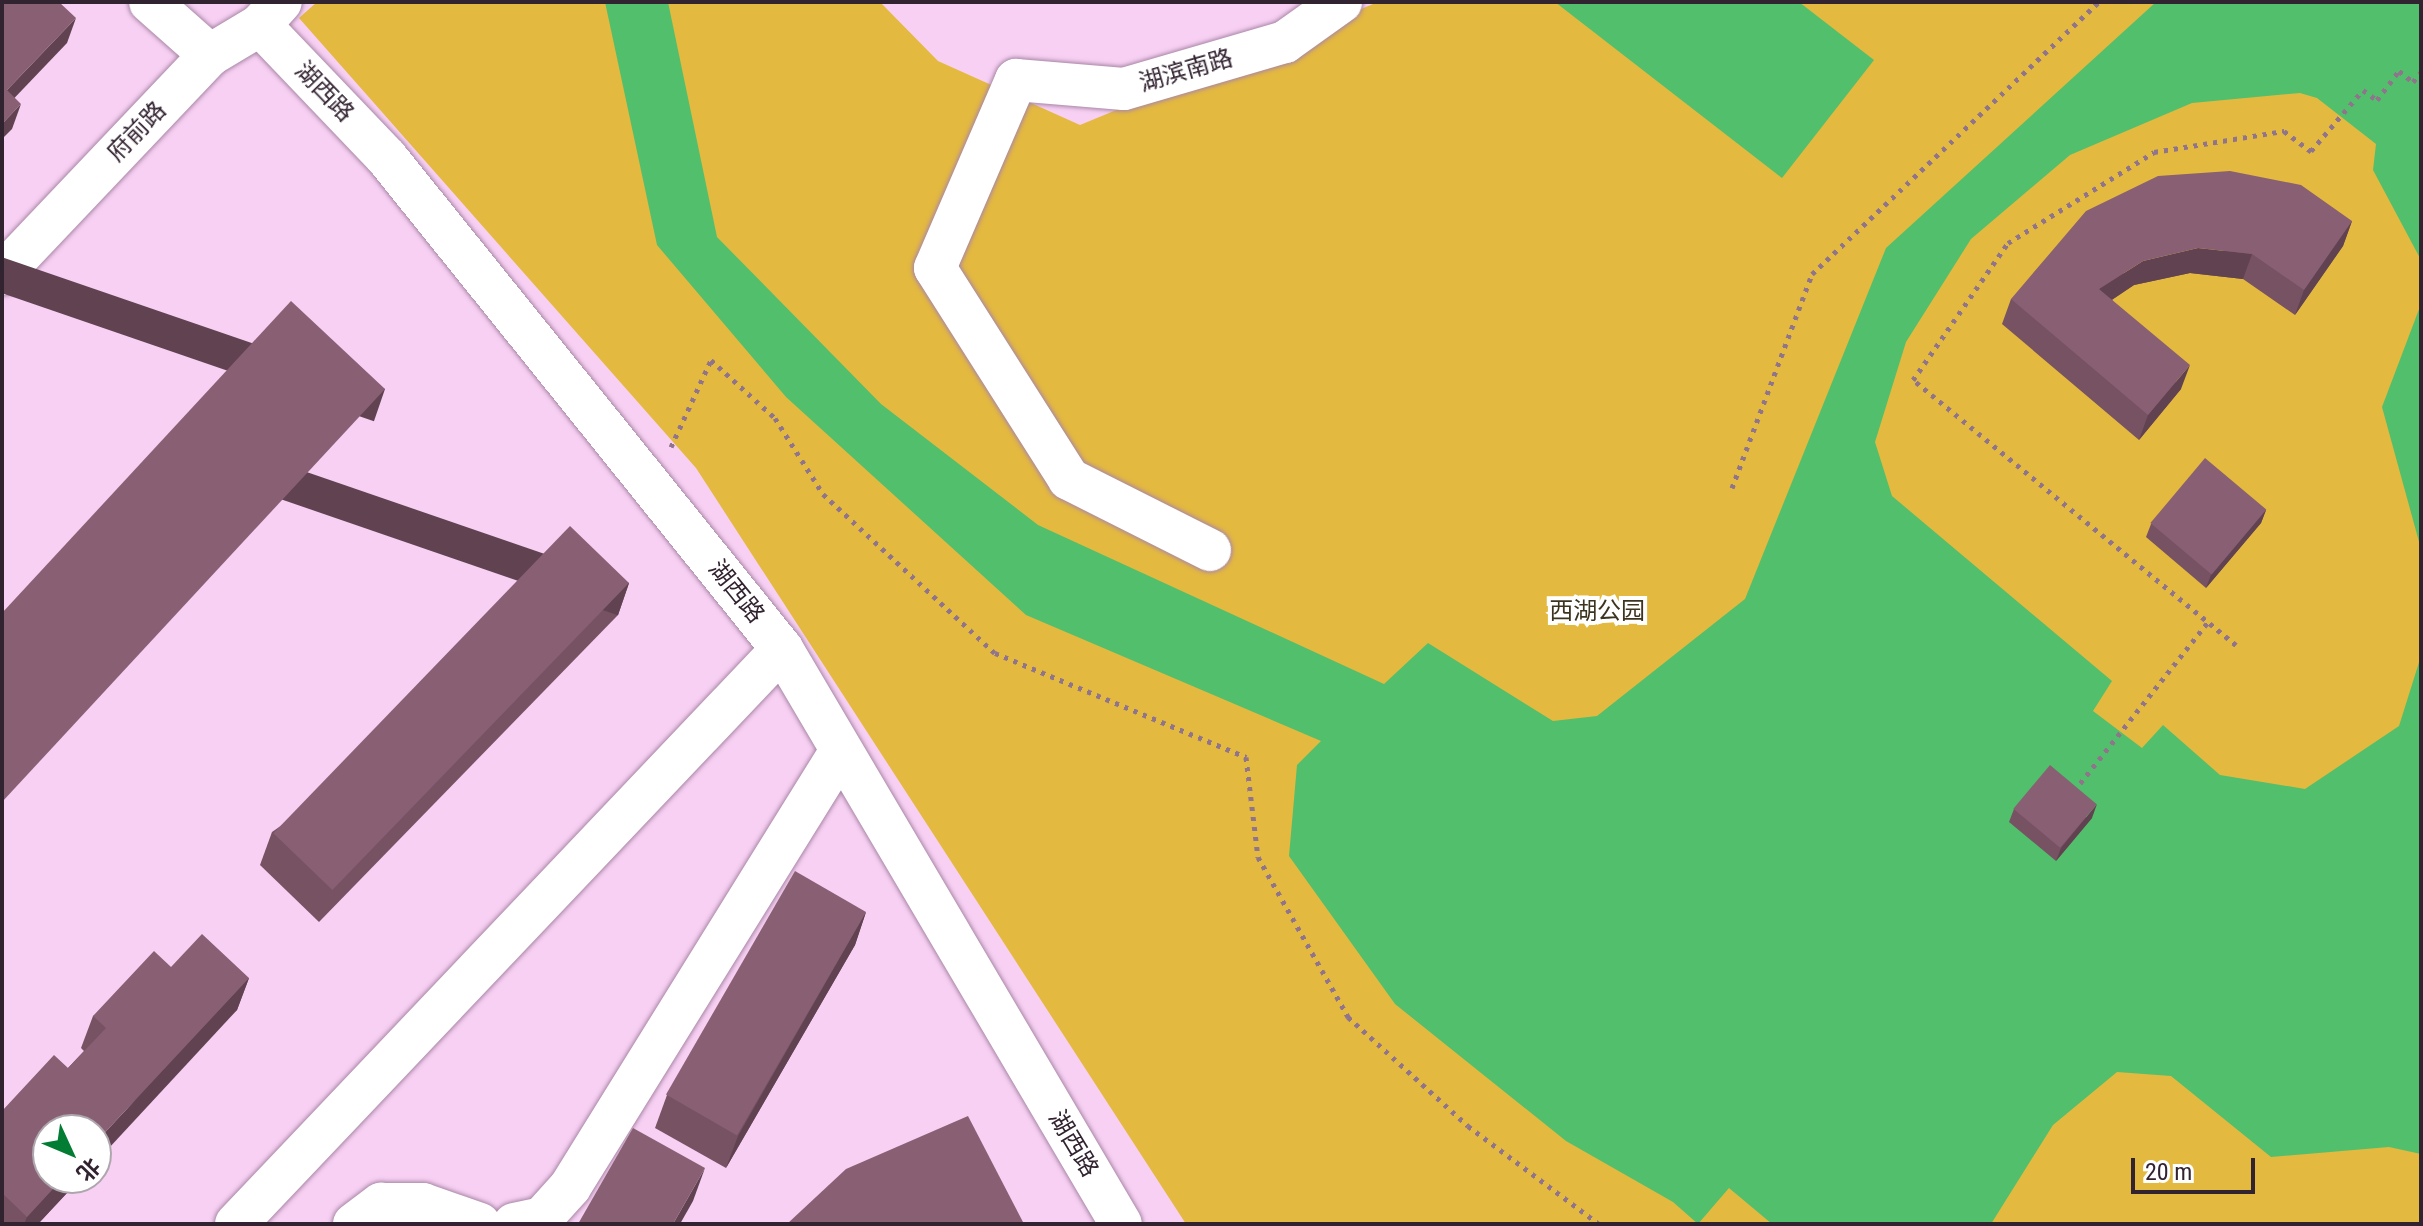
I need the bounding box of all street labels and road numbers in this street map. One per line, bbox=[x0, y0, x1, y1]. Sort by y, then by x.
street label: 湖滨南路 bbox=[1136, 44, 1236, 98]
street label: 湖西路 bbox=[289, 56, 359, 128]
street label: 府前路 bbox=[102, 96, 172, 168]
street label: 湖西路 bbox=[702, 555, 770, 629]
street label: 湖西路 bbox=[1042, 1106, 1104, 1182]

